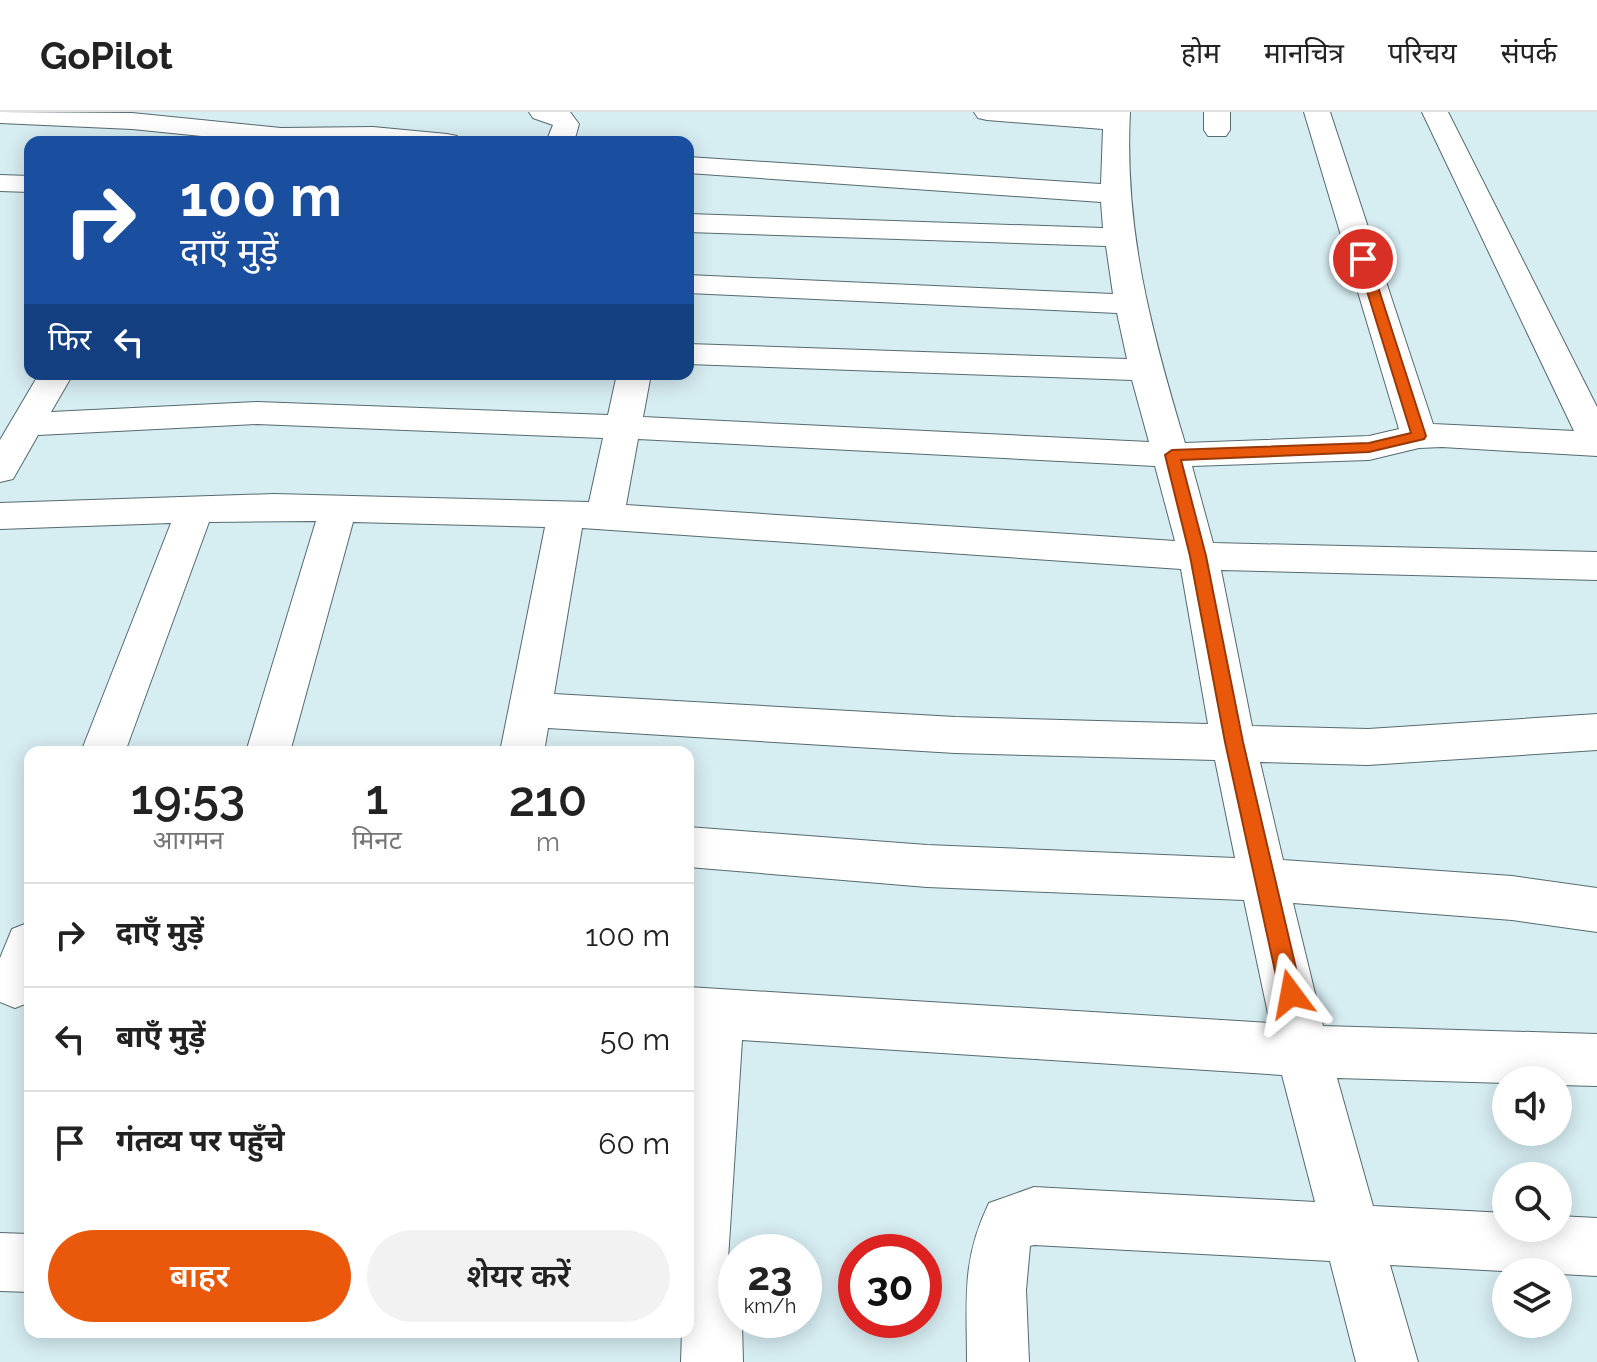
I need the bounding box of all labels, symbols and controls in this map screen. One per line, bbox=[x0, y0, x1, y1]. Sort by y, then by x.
text: GoPilot bbox=[40, 33, 173, 78]
text: होम bbox=[1181, 37, 1220, 70]
text: मानचित्र bbox=[1264, 37, 1344, 70]
text: परिचय bbox=[1388, 37, 1457, 70]
text: संपर्क bbox=[1501, 37, 1557, 70]
text: 100 m bbox=[180, 163, 342, 229]
icon: right bbox=[48, 168, 152, 272]
pin bbox=[1329, 225, 1397, 293]
text: दाएँ मुड़ें bbox=[180, 230, 278, 272]
icon: arrive bbox=[1341, 237, 1385, 281]
icon: left bbox=[107, 320, 151, 364]
text: फिर bbox=[48, 322, 91, 357]
text: 19:53 bbox=[131, 769, 245, 825]
text: 1 bbox=[366, 769, 388, 825]
text: 210 bbox=[509, 771, 587, 827]
text: आगमन bbox=[152, 825, 224, 855]
text: मिनट bbox=[352, 825, 402, 855]
text: m bbox=[536, 827, 560, 857]
icon: right bbox=[48, 913, 92, 957]
text: दाएँ मुड़ें bbox=[116, 915, 204, 950]
text: 100 m bbox=[585, 918, 670, 953]
position arrow bbox=[1249, 952, 1333, 1036]
icon: left bbox=[48, 1017, 92, 1061]
text: बाएँ मुड़ें bbox=[116, 1019, 205, 1054]
text: 50 m bbox=[600, 1022, 670, 1057]
map controls bbox=[1492, 1066, 1572, 1338]
button: sound bbox=[1492, 1066, 1572, 1146]
icon: arrive bbox=[48, 1121, 92, 1165]
text: गंतव्य पर पहुँचे bbox=[116, 1123, 285, 1158]
text: 60 m bbox=[598, 1126, 670, 1161]
button: search bbox=[1492, 1162, 1572, 1242]
button: बाहर bbox=[48, 1230, 351, 1322]
button: शेयर करें bbox=[367, 1230, 670, 1322]
speed limit sign: 30 bbox=[838, 1234, 942, 1338]
text: 23 bbox=[748, 1252, 792, 1299]
button: layers bbox=[1492, 1258, 1572, 1338]
text: km/h bbox=[744, 1294, 796, 1318]

